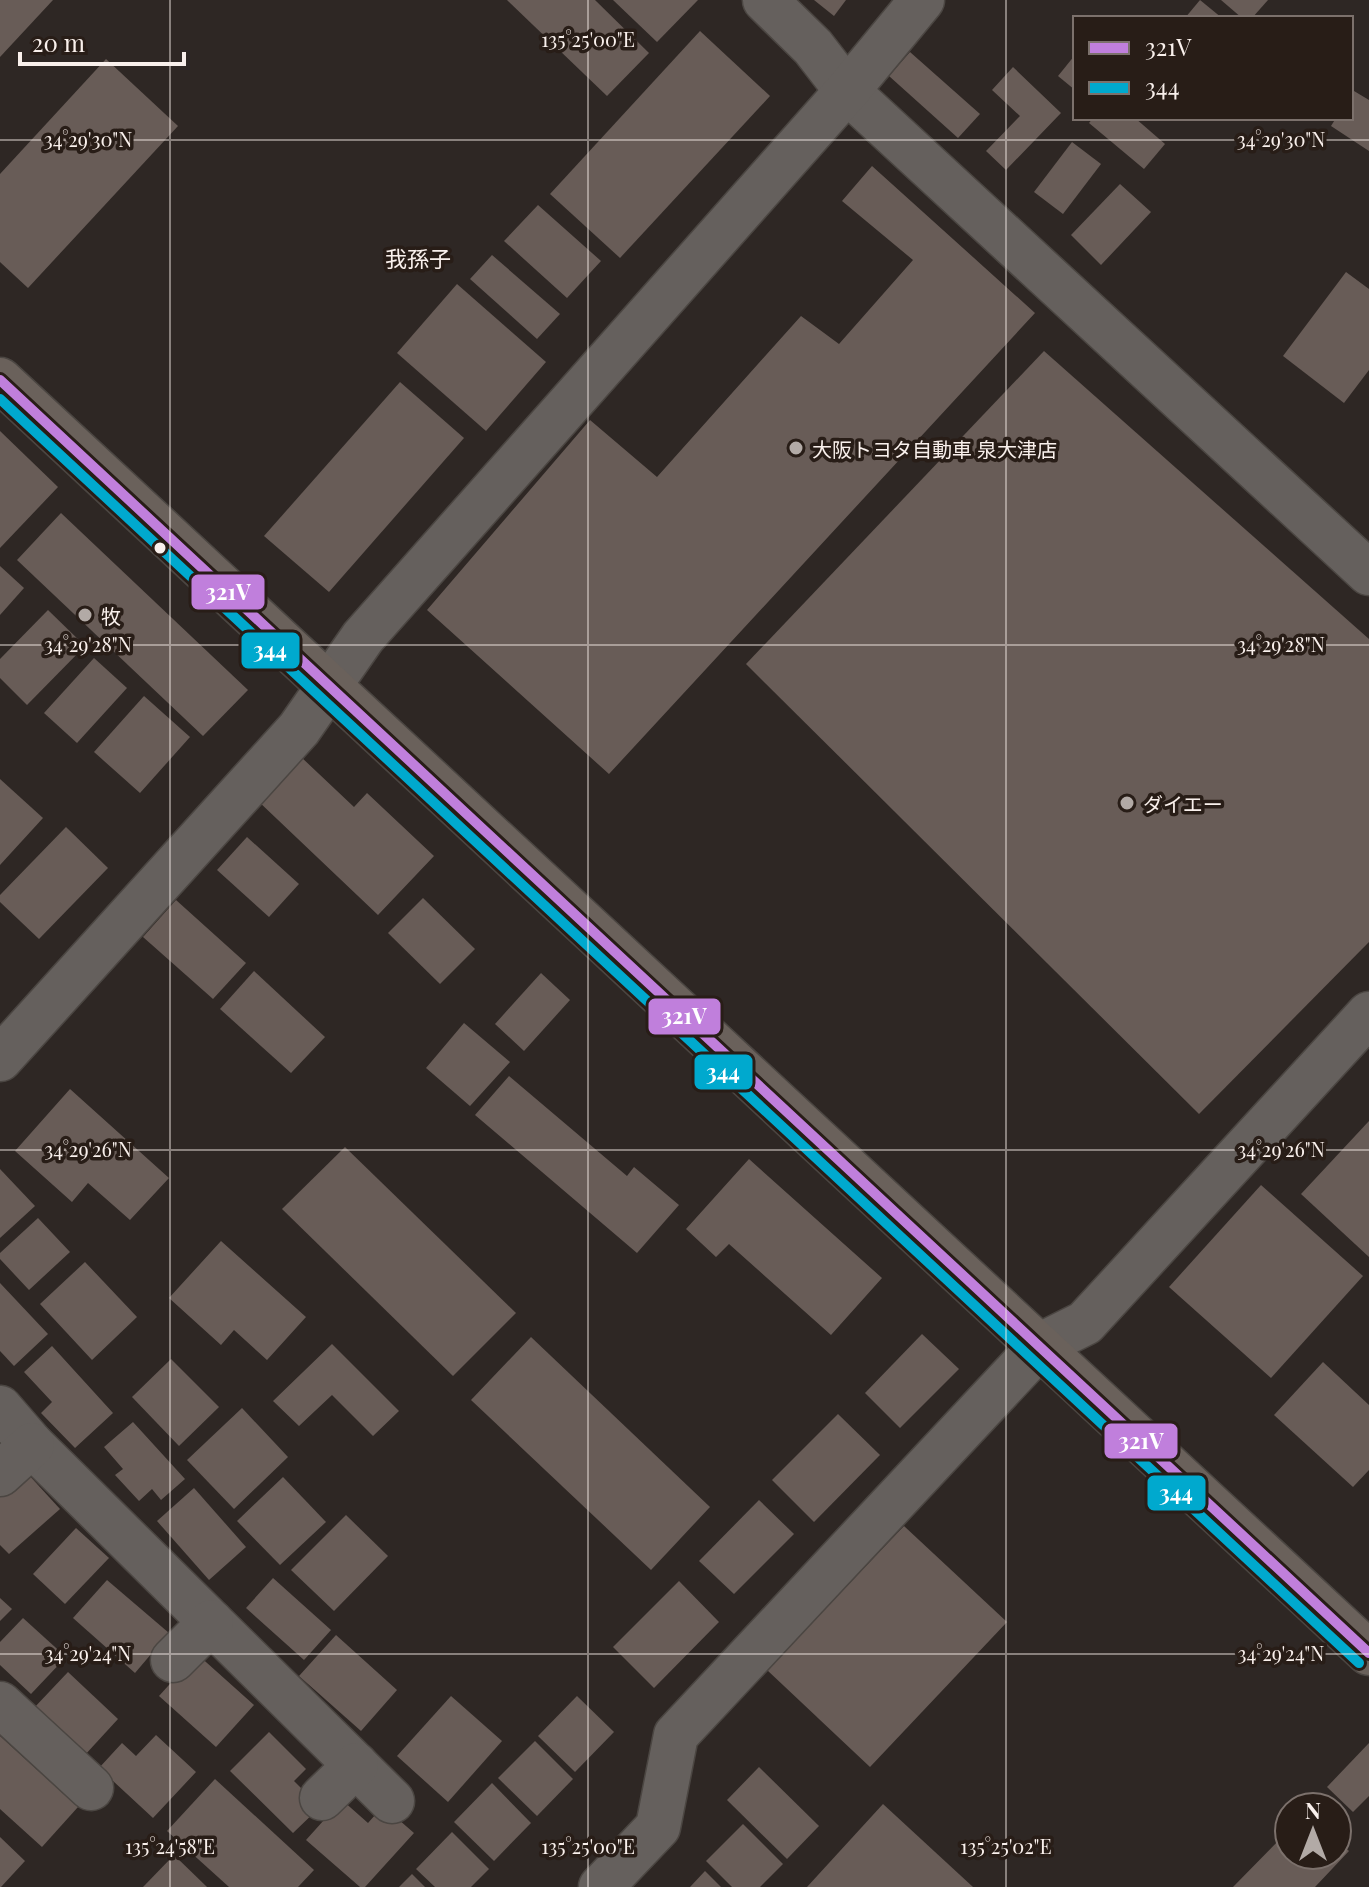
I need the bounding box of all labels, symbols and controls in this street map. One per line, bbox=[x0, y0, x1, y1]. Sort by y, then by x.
scale bar bbox=[20, 16, 184, 66]
legend bbox=[1073, 16, 1353, 120]
text: 135°25'00"E bbox=[541, 25, 635, 52]
text: 20 m bbox=[32, 26, 85, 58]
text: 321V bbox=[1145, 30, 1192, 62]
text: 344 bbox=[1145, 70, 1180, 102]
text: 34°29'30"N bbox=[44, 125, 132, 152]
text: 34°29'30"N bbox=[1237, 125, 1325, 152]
district label: 我孫子 bbox=[385, 243, 451, 273]
place label: 大阪トヨタ自動車 泉大津店 bbox=[812, 435, 1057, 462]
marker: 大阪トヨタ自動車 泉大津店 bbox=[787, 439, 805, 457]
unlabelled marker bbox=[152, 540, 168, 556]
line badge: 321V bbox=[190, 573, 266, 611]
text: 321V bbox=[205, 576, 251, 606]
place label: 牧 bbox=[101, 602, 121, 629]
marker: 牧 bbox=[76, 606, 94, 624]
text: 34°29'28"N bbox=[44, 630, 132, 657]
text: 34°29'28"N bbox=[1237, 630, 1325, 657]
line badge: 344 bbox=[240, 631, 301, 670]
text: 344 bbox=[253, 634, 287, 664]
place label: ダイエー bbox=[1143, 790, 1223, 817]
marker: ダイエー bbox=[1118, 794, 1136, 812]
line badge: 321V bbox=[647, 997, 722, 1036]
text: 321V bbox=[661, 1000, 707, 1030]
line badge: 344 bbox=[693, 1053, 754, 1091]
text: 344 bbox=[706, 1056, 740, 1086]
text: 34°29'26"N bbox=[44, 1135, 132, 1162]
text: 34°29'26"N bbox=[1237, 1135, 1325, 1162]
line badge: 321V bbox=[1103, 1422, 1179, 1460]
text: 321V bbox=[1118, 1425, 1164, 1455]
line badge: 344 bbox=[1146, 1474, 1207, 1512]
text: 344 bbox=[1159, 1477, 1193, 1507]
text: 34°29'24"N bbox=[45, 1639, 131, 1666]
text: 34°29'24"N bbox=[1238, 1639, 1324, 1666]
north arrow bbox=[1273, 1791, 1353, 1871]
text: N bbox=[1305, 1795, 1321, 1825]
text: 135°24'58"E bbox=[125, 1832, 215, 1859]
text: 135°25'00"E bbox=[541, 1832, 635, 1859]
text: 135°25'02"E bbox=[960, 1832, 1052, 1859]

